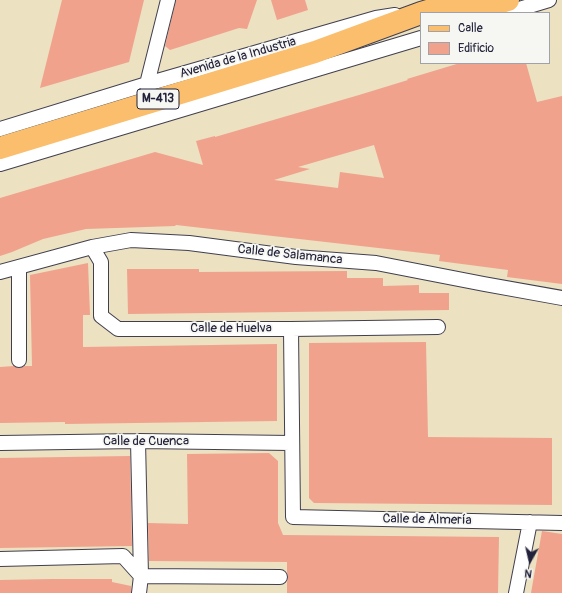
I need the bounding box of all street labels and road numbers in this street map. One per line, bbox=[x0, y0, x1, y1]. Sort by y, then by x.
street label: Avenida de la Industria bbox=[178, 34, 298, 82]
road number: M-413 bbox=[137, 89, 179, 109]
street label: Calle de Salamanca bbox=[237, 242, 343, 268]
street label: Calle de Huelva bbox=[190, 321, 272, 337]
street label: Calle de Cuenca bbox=[103, 434, 189, 450]
street label: Calle de Almería bbox=[382, 511, 472, 529]

